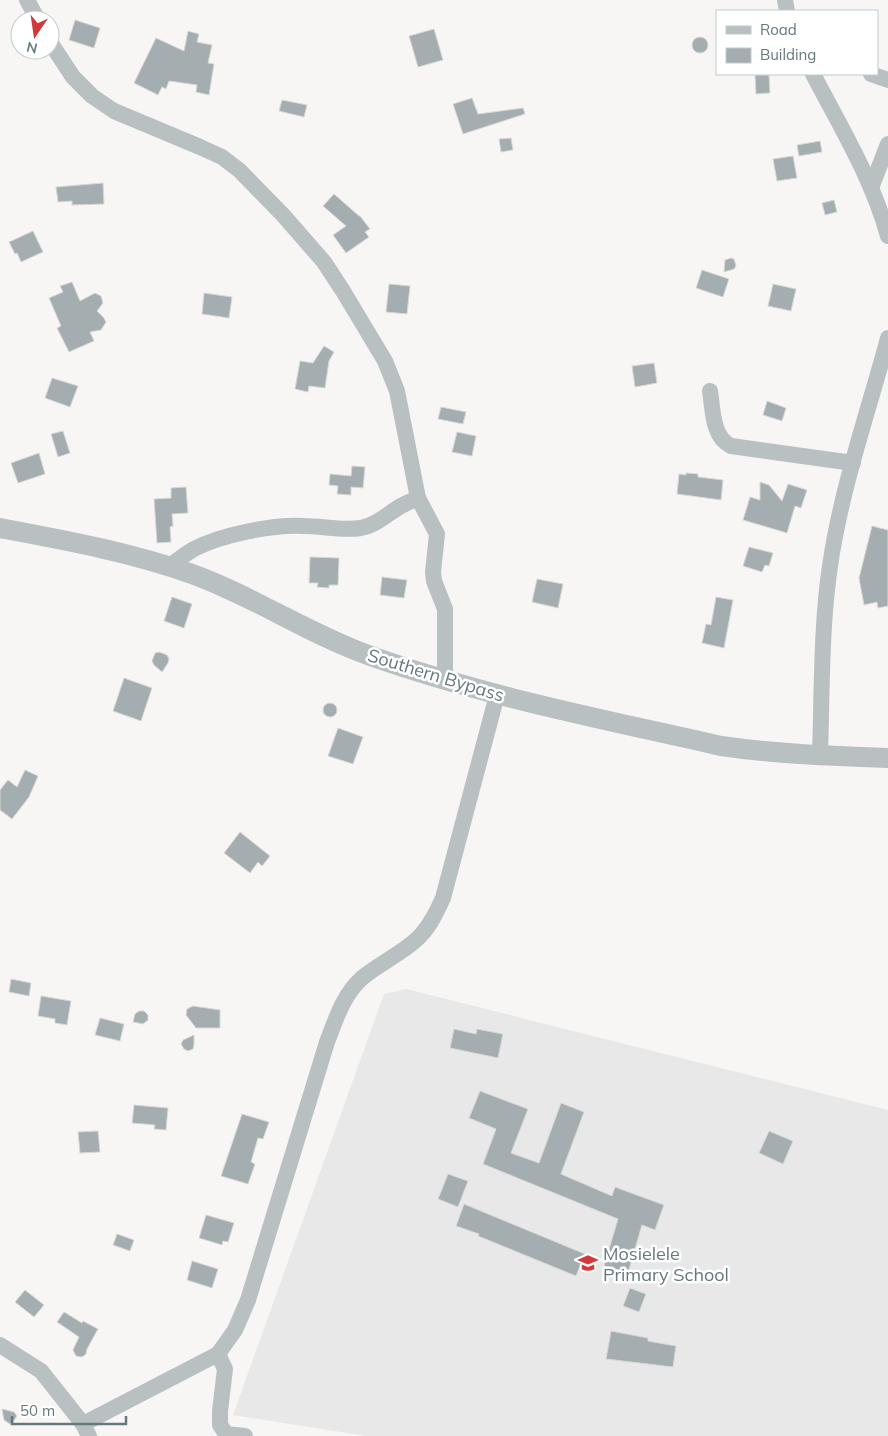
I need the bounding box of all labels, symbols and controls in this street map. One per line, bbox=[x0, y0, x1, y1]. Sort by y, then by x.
north arrow bbox=[10, 10, 60, 60]
legend bbox=[716, 10, 878, 75]
text: Road bbox=[760, 20, 797, 39]
text: N bbox=[25, 38, 39, 58]
text: Building bbox=[760, 45, 816, 64]
street label: Southern Bypass bbox=[365, 643, 507, 707]
place label: Mosielele Primary School bbox=[603, 1242, 729, 1286]
school or university icon: Mosielele Primary School bbox=[577, 1252, 599, 1274]
scale bar bbox=[12, 1394, 126, 1426]
text: 50 m bbox=[20, 1401, 55, 1420]

